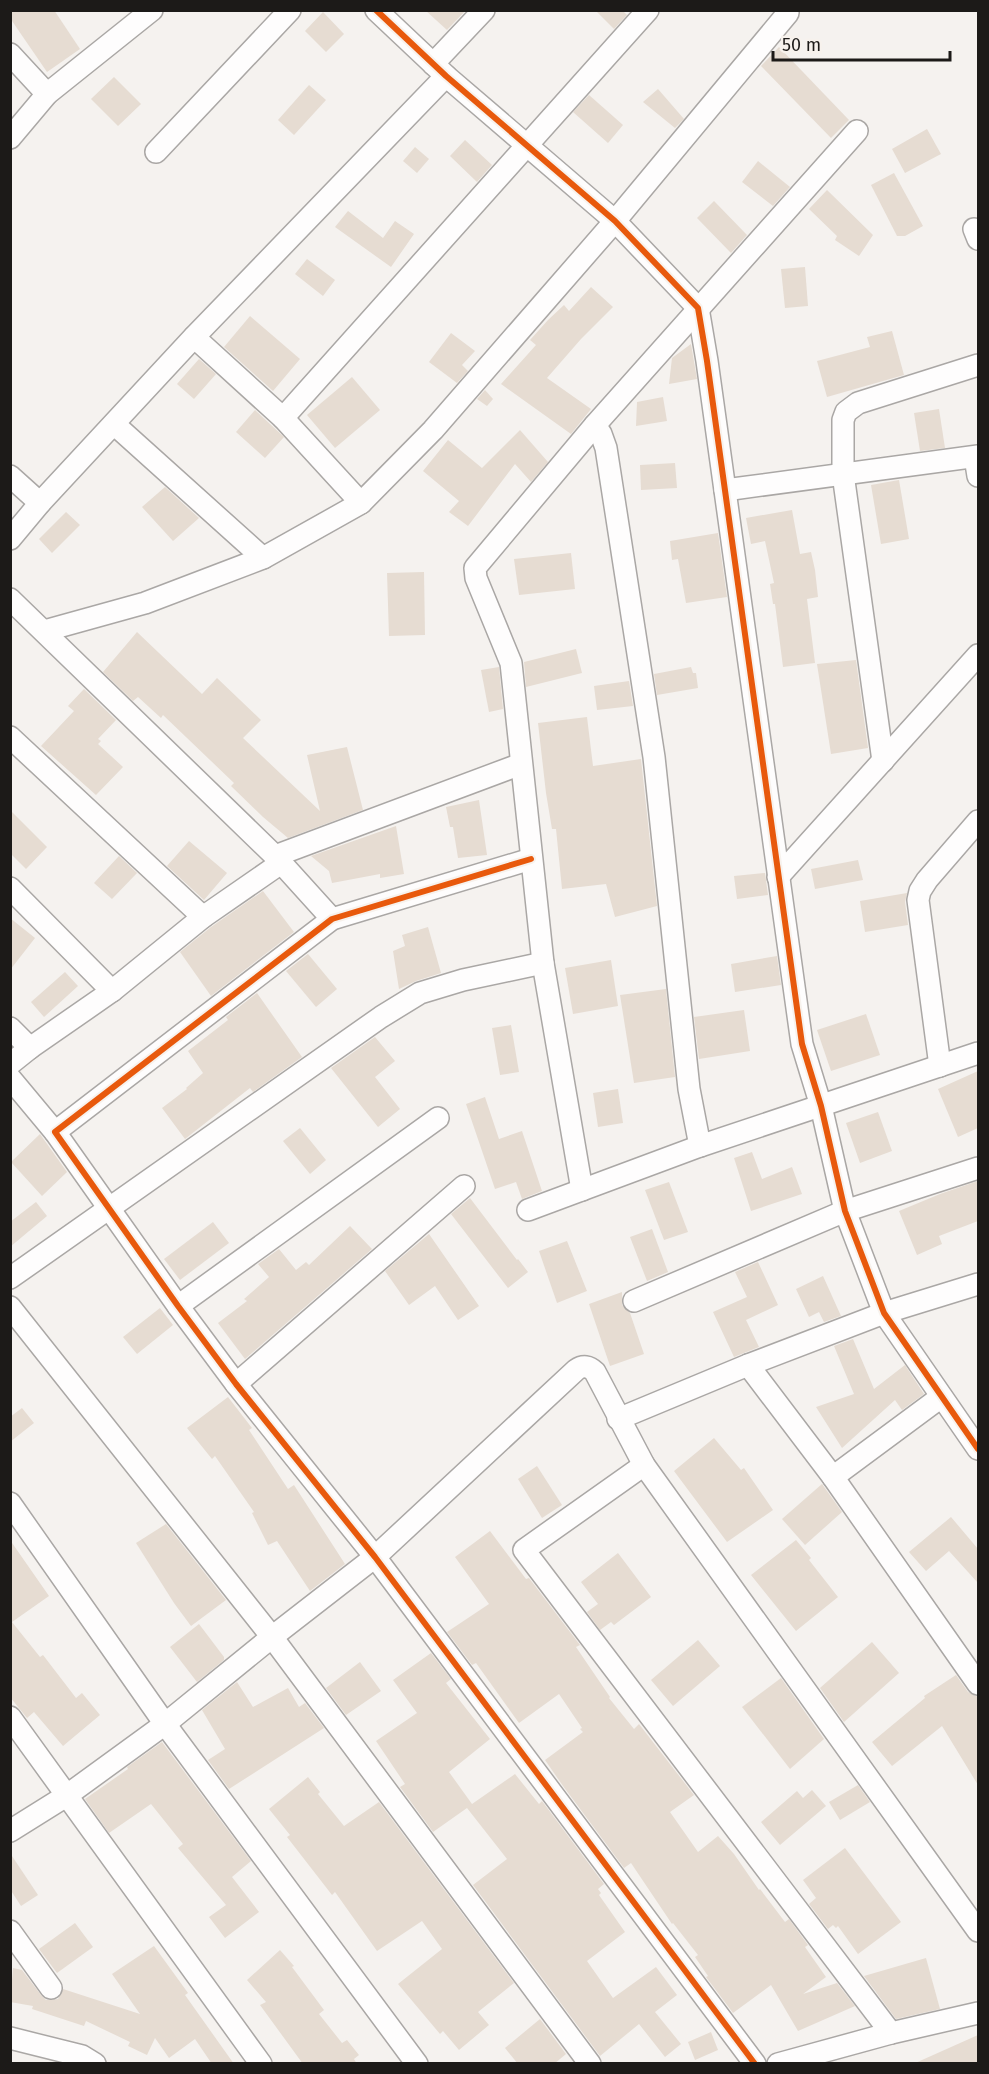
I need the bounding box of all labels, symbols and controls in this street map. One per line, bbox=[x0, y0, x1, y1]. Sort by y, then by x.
scale bar bbox=[773, 24, 950, 62]
text: 50 m bbox=[782, 34, 821, 56]

